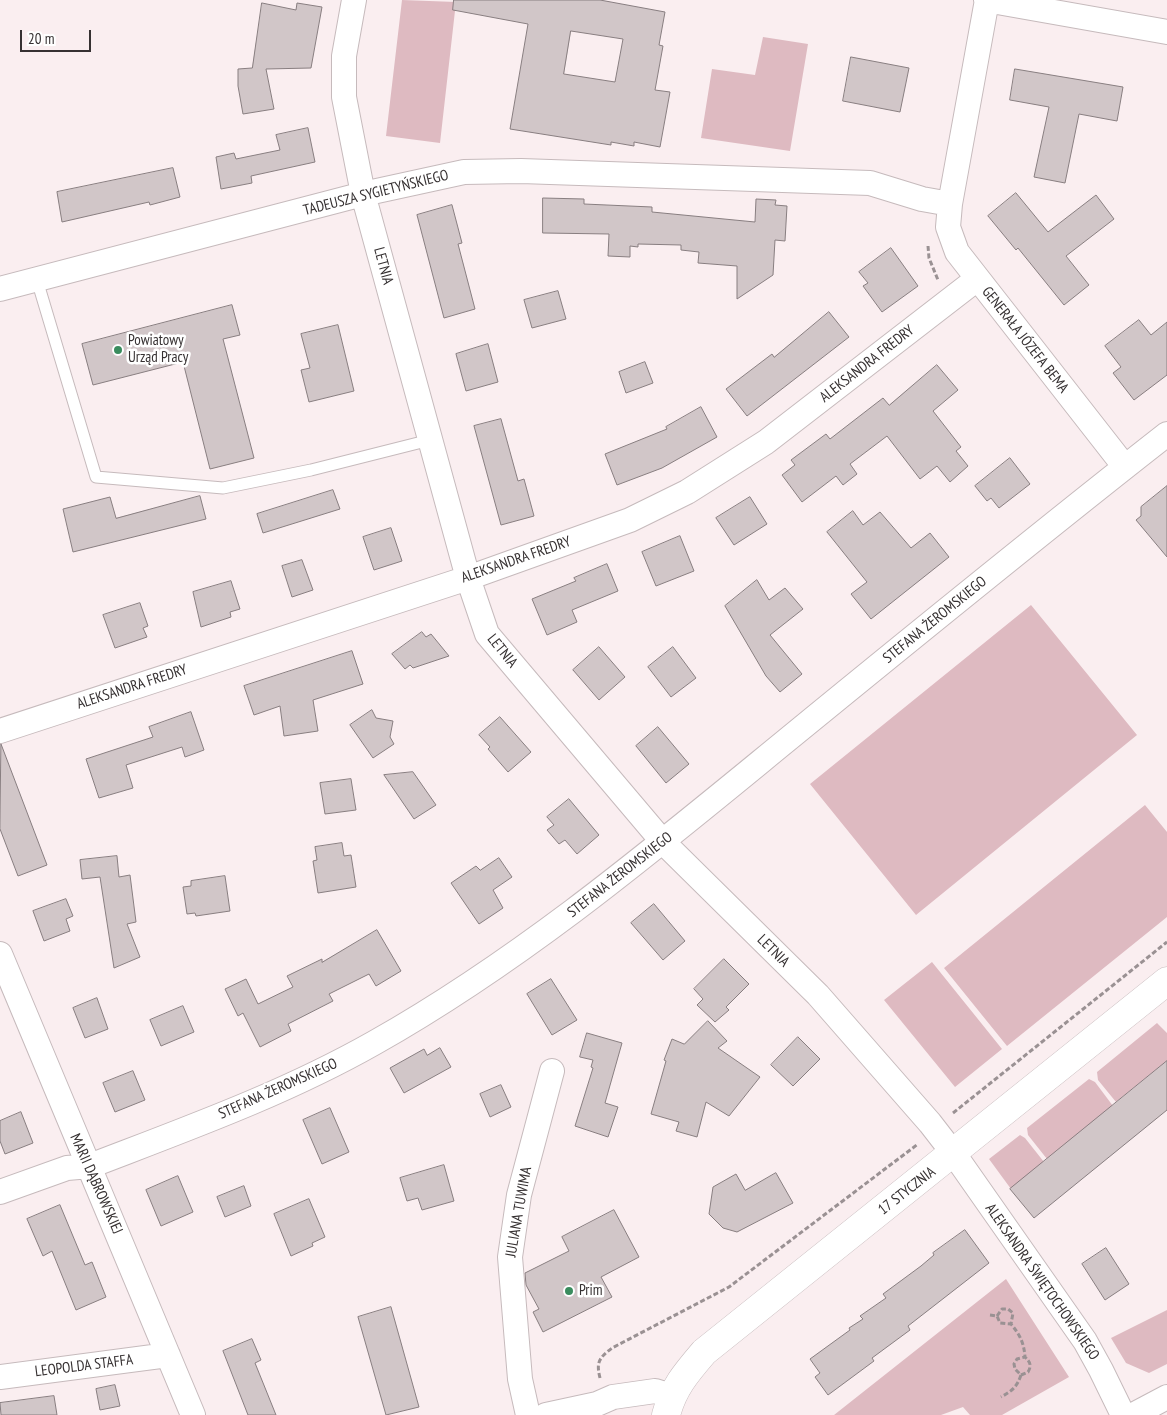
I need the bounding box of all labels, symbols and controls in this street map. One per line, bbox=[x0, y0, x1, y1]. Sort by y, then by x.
scale bar bbox=[22, 20, 94, 52]
text: 20 m bbox=[28, 29, 54, 48]
street label: TADEUSZA SYGIETYŃSKIEGO bbox=[302, 166, 450, 220]
street label: LETNIA bbox=[369, 245, 397, 287]
street label: GENERAŁA JÓZEFA BEMA bbox=[978, 283, 1072, 397]
street label: ALEKSANDRA FREDRY bbox=[816, 322, 918, 406]
place label: Powiatowy Urząd Pracy bbox=[128, 332, 188, 367]
marker: Powiatowy Urząd Pracy bbox=[112, 344, 124, 356]
street label: ALEKSANDRA FREDRY bbox=[459, 533, 573, 587]
street label: STEFANA ŻEROMSKIEGO bbox=[880, 573, 990, 667]
street label: LETNIA bbox=[483, 631, 521, 671]
street label: ALEKSANDRA FREDRY bbox=[75, 661, 189, 713]
street label: STEFANA ŻEROMSKIEGO bbox=[564, 828, 676, 922]
street label: LETNIA bbox=[753, 931, 793, 971]
street label: STEFANA ŻEROMSKIEGO bbox=[216, 1055, 340, 1123]
street label: MARII DĄBROWSKIEJ bbox=[66, 1131, 126, 1237]
street label: 17 STYCZNIA bbox=[875, 1163, 939, 1219]
street label: JULIANA TUWIMA bbox=[502, 1165, 536, 1259]
street label: ALEKSANDRA ŚWIĘTOCHOWSKIEGO bbox=[981, 1200, 1103, 1364]
place label: Prim bbox=[579, 1282, 602, 1300]
marker: Prim bbox=[563, 1285, 575, 1297]
street label: LEOPOLDA STAFFA bbox=[34, 1351, 134, 1381]

